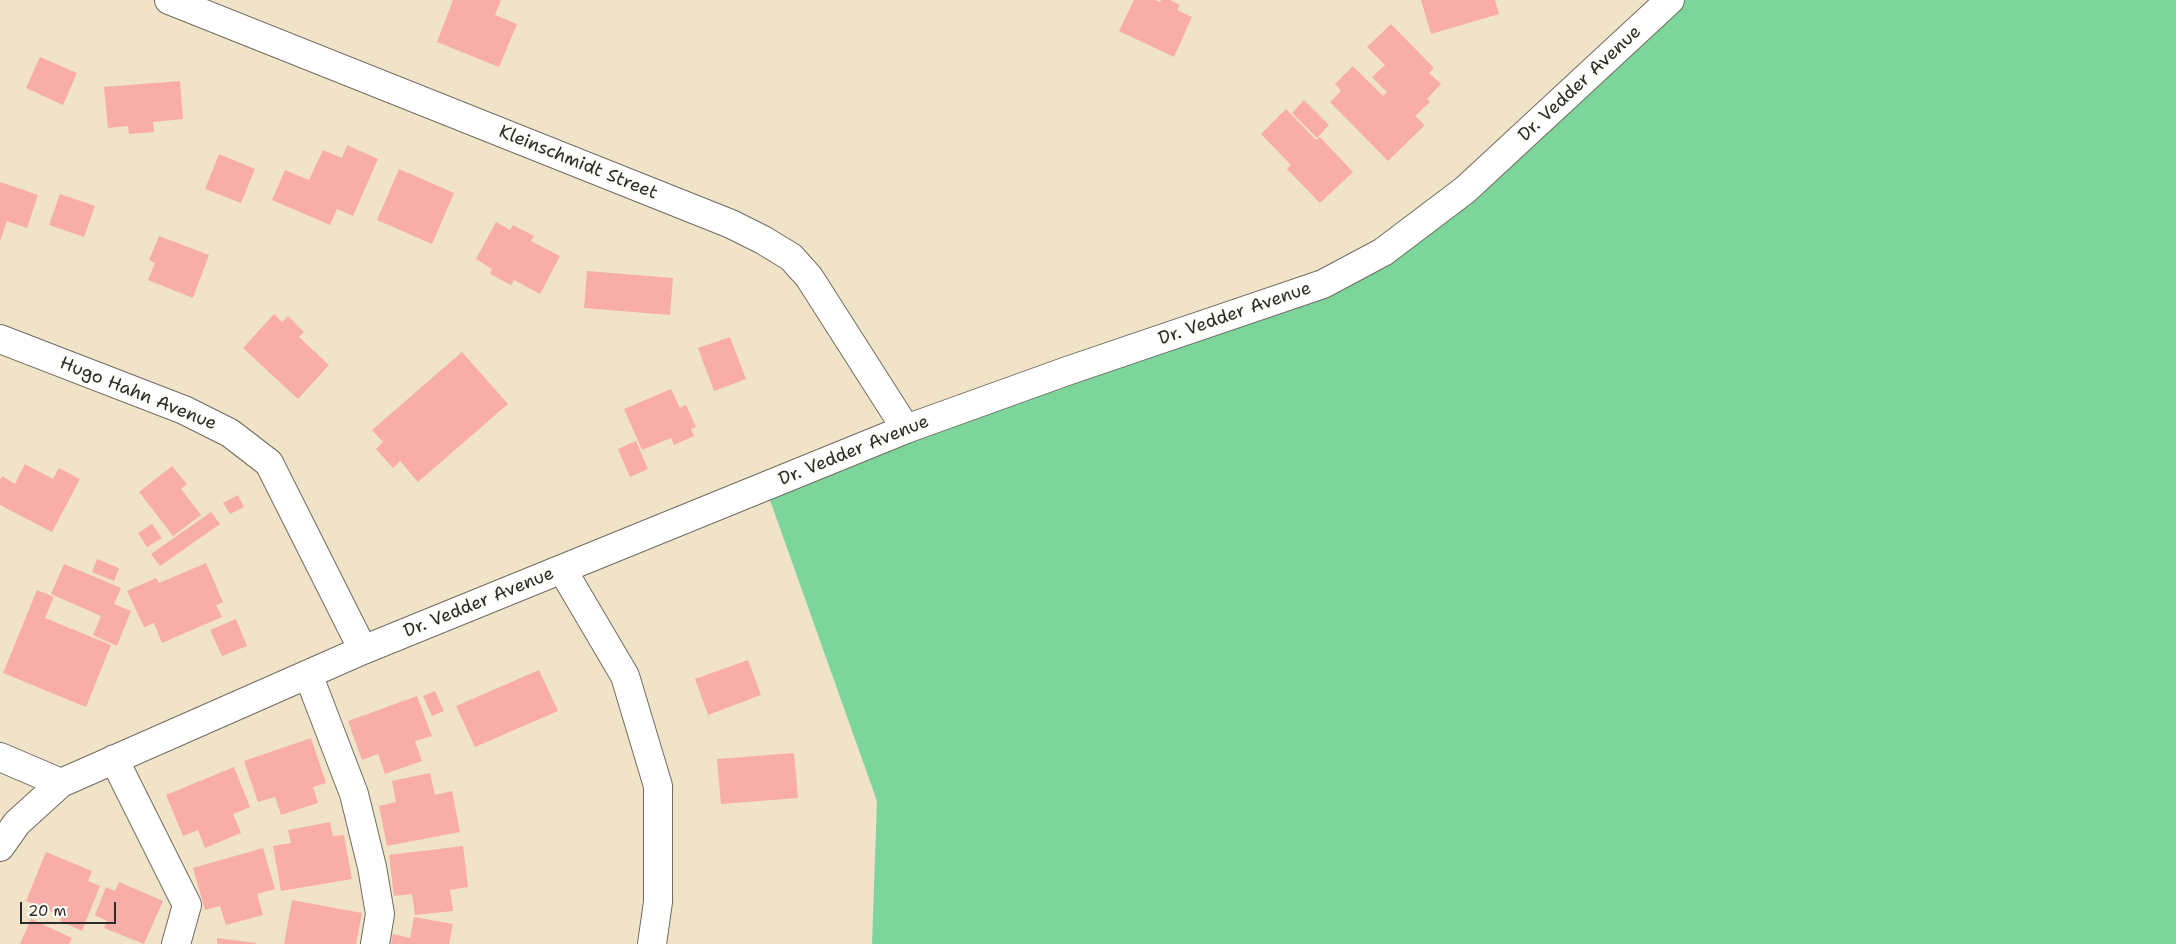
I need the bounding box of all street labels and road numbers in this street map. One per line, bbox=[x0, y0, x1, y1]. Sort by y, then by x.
street label: Dr. Vedder Avenue bbox=[1514, 22, 1646, 146]
street label: Kleinschmidt Street bbox=[496, 121, 660, 205]
street label: Dr. Vedder Avenue bbox=[1156, 278, 1314, 350]
street label: Hugo Hahn Avenue bbox=[56, 353, 220, 435]
street label: Dr. Vedder Avenue bbox=[776, 411, 932, 491]
street label: Dr. Vedder Avenue bbox=[401, 563, 557, 643]

